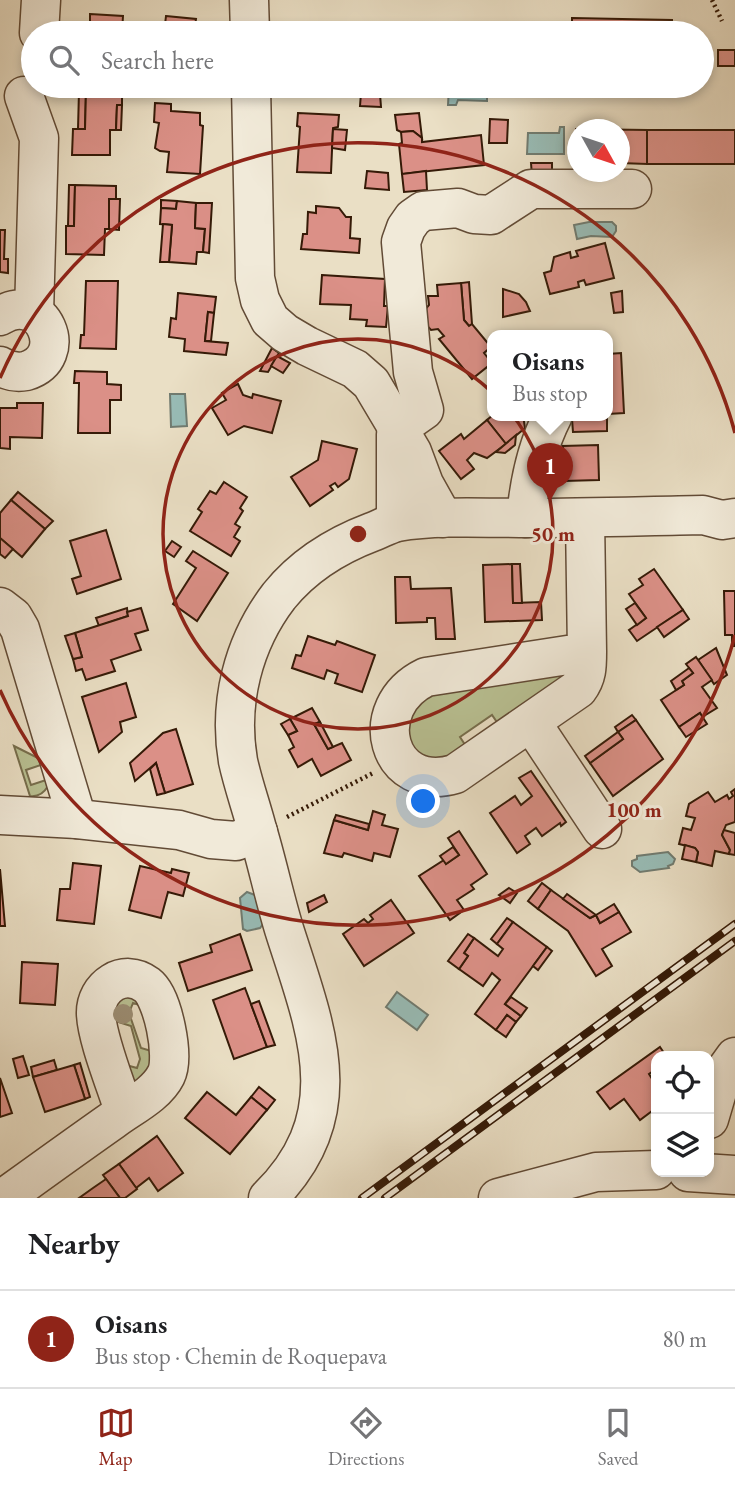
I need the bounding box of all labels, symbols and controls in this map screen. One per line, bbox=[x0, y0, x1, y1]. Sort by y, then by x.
search box bbox=[21, 21, 714, 98]
icon: search bbox=[45, 41, 83, 79]
text: Search here bbox=[101, 43, 214, 77]
north arrow bbox=[567, 119, 630, 182]
popup bbox=[487, 330, 613, 421]
text: Oisans bbox=[512, 344, 584, 378]
text: Bus stop bbox=[512, 378, 588, 408]
pin: 1 bbox=[527, 443, 573, 501]
text: 50 m bbox=[531, 520, 575, 547]
centre of rings bbox=[346, 522, 370, 546]
your location bbox=[406, 784, 440, 818]
text: 100 m bbox=[606, 796, 662, 823]
map controls bbox=[651, 1051, 714, 1177]
button: locate bbox=[651, 1051, 714, 1114]
button: layers bbox=[651, 1114, 714, 1177]
text: Nearby bbox=[28, 1224, 120, 1263]
text: Oisans bbox=[95, 1307, 167, 1341]
text: 1 bbox=[45, 1324, 57, 1354]
text: 80 m bbox=[662, 1324, 707, 1354]
text: Bus stop · Chemin de Roquepava bbox=[95, 1341, 387, 1371]
tab: Map bbox=[97, 1404, 135, 1471]
tab: Directions bbox=[328, 1404, 404, 1471]
tab: Saved bbox=[598, 1404, 638, 1471]

